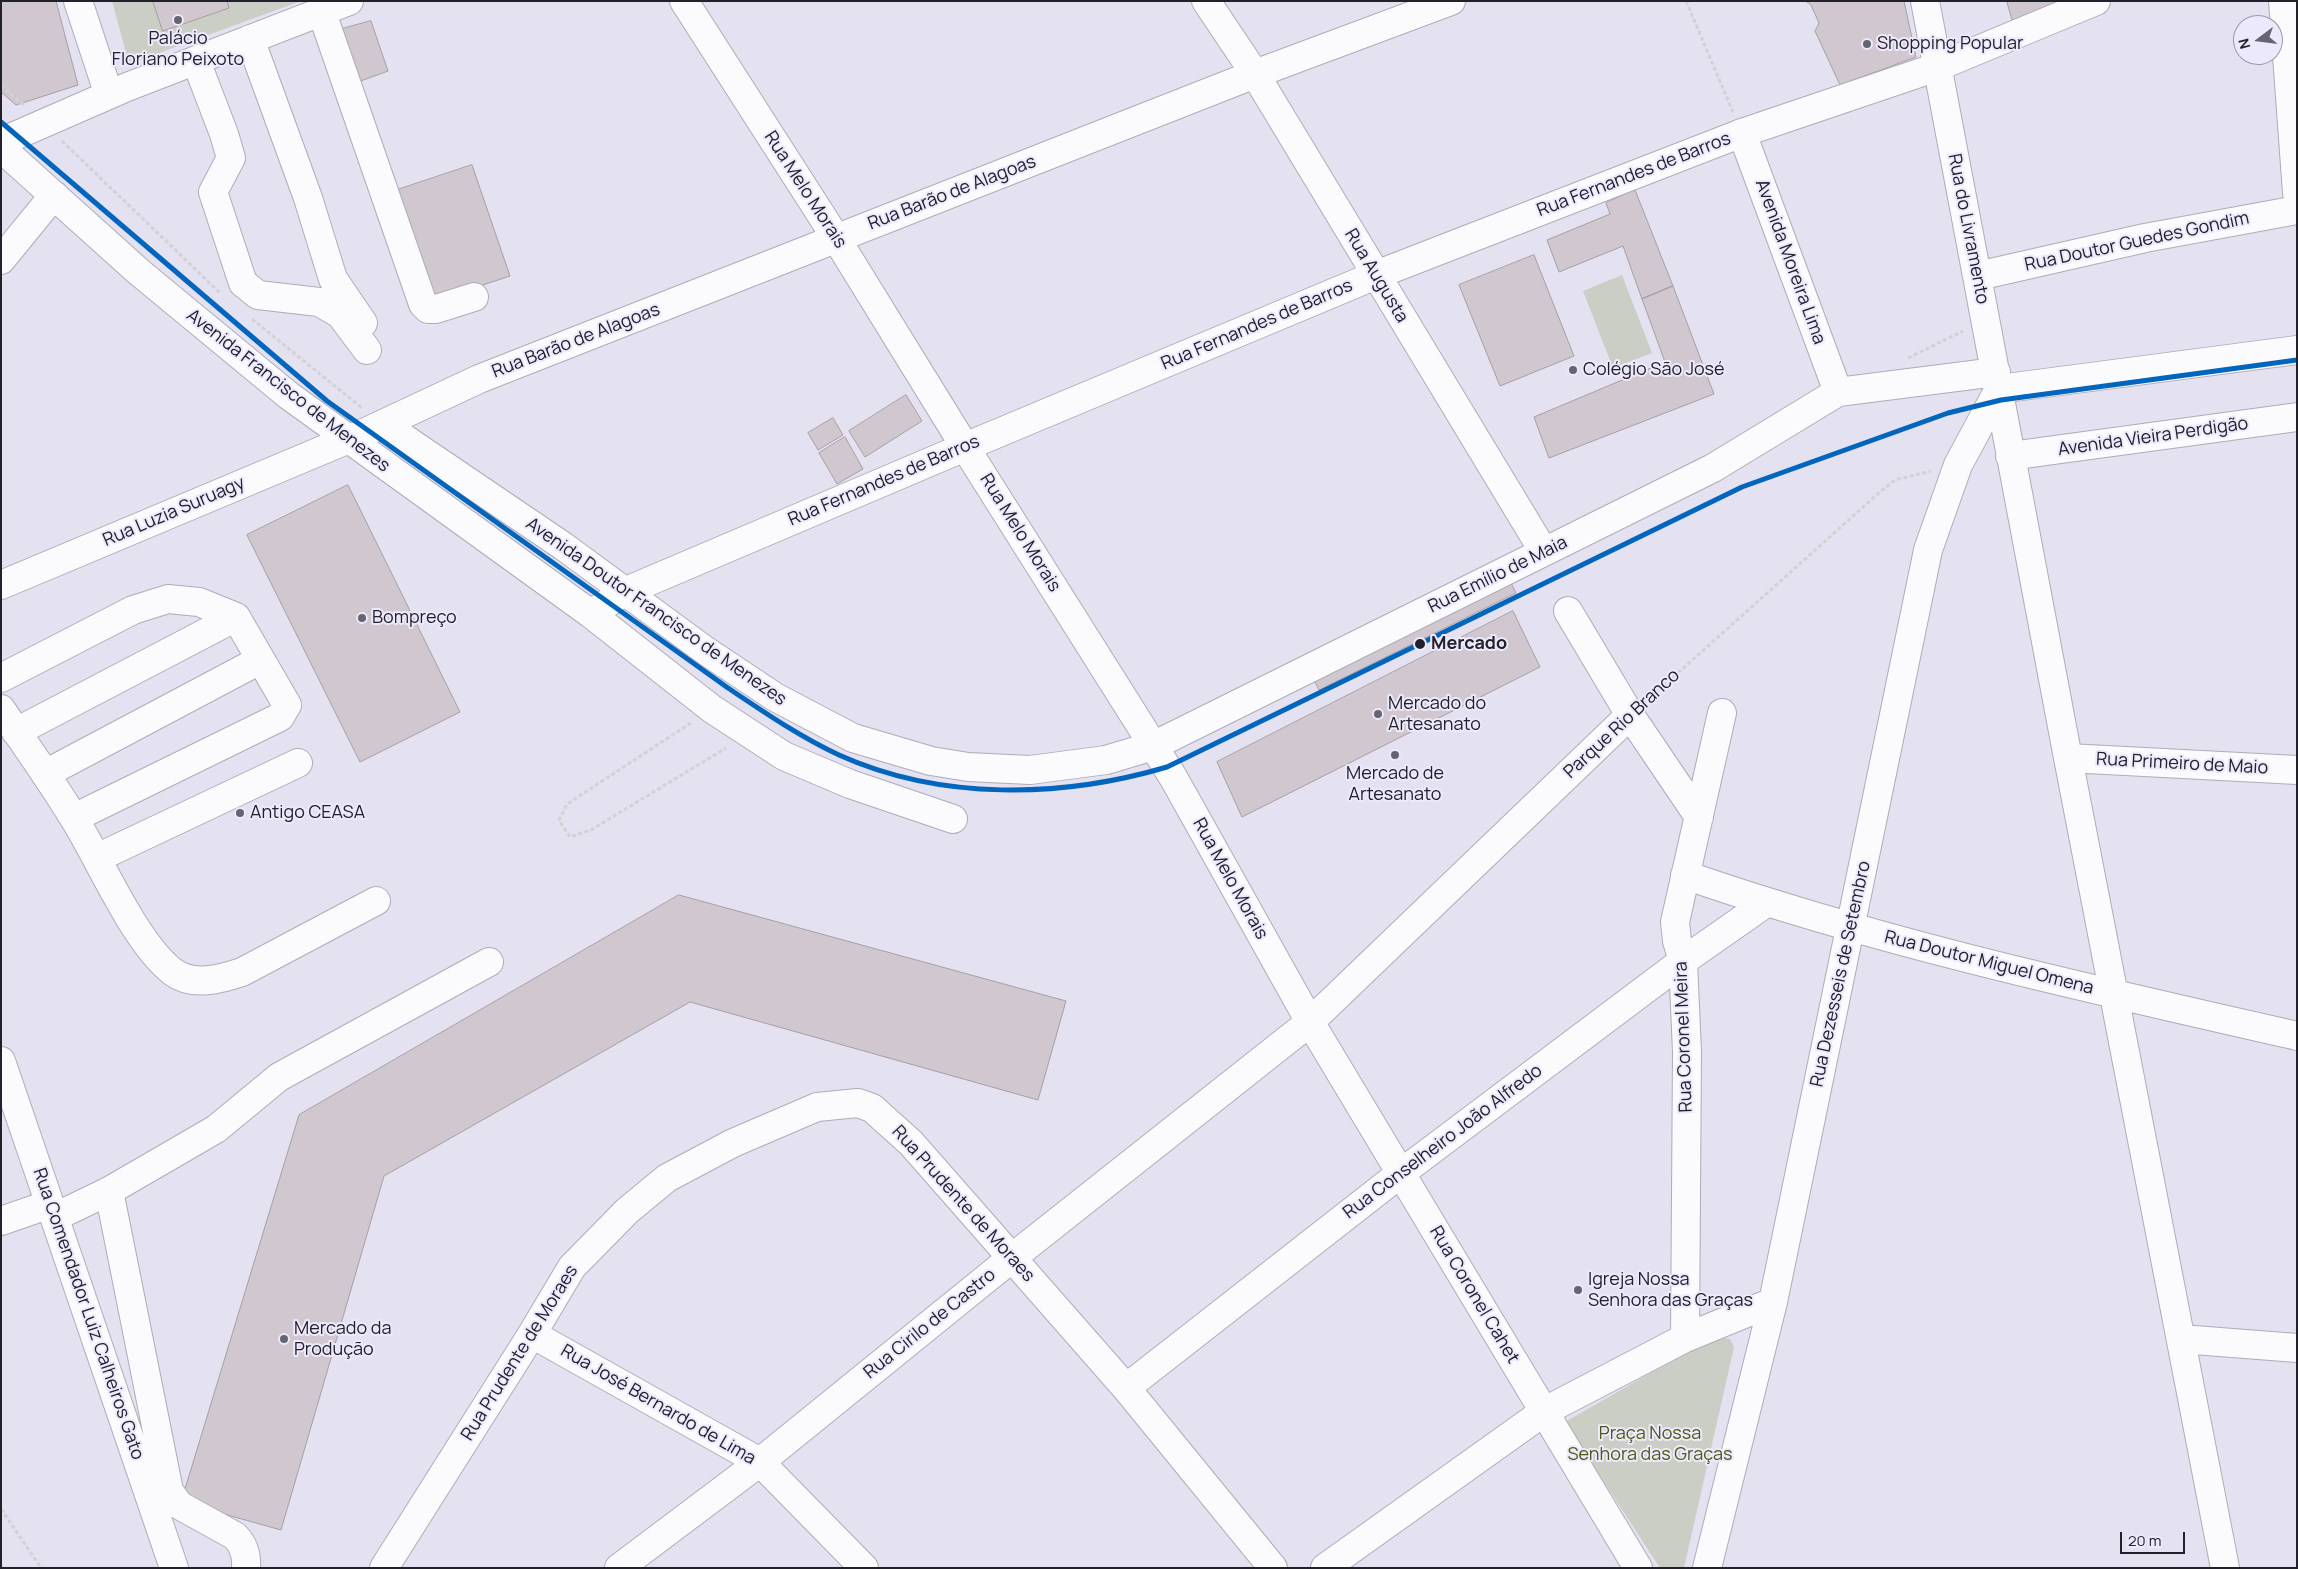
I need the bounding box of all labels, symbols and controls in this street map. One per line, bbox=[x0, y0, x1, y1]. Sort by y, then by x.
marker: Palácio Floriano Peixoto bbox=[172, 14, 184, 26]
north arrow bbox=[2233, 15, 2283, 65]
place label: Palácio Floriano Peixoto bbox=[112, 28, 244, 70]
place label: Shopping Popular bbox=[1877, 33, 2023, 55]
text: N bbox=[2234, 36, 2254, 51]
marker: Shopping Popular bbox=[1861, 38, 1873, 50]
street label: Rua Melo Morais bbox=[759, 127, 851, 253]
street label: Rua Fernandes de Barros bbox=[1534, 128, 1734, 222]
street label: Rua Barão de Alagoas bbox=[865, 151, 1039, 235]
street label: Rua do Livramento bbox=[1943, 152, 1993, 306]
street label: Avenida Moreira Lima bbox=[1750, 177, 1830, 347]
street label: Rua Doutor Guedes Gondim bbox=[2023, 208, 2251, 276]
street label: Rua Augusta bbox=[1340, 225, 1412, 327]
street label: Rua Fernandes de Barros bbox=[1158, 275, 1356, 375]
street label: Rua Barão de Alagoas bbox=[489, 299, 663, 383]
street label: Avenida Francisco de Menezes bbox=[182, 305, 394, 477]
place label: Colégio São José bbox=[1583, 359, 1725, 381]
marker: Colégio São José bbox=[1567, 364, 1579, 376]
street label: Avenida Vieira Perdigão bbox=[2057, 413, 2249, 461]
street label: Rua Fernandes de Barros bbox=[785, 431, 983, 531]
street label: Rua Melo Morais bbox=[975, 470, 1065, 596]
street label: Rua Luzia Suruagy bbox=[100, 472, 248, 552]
street label: Avenida Doutor Francisco de Menezes bbox=[522, 513, 790, 711]
street label: Rua Emílio de Maia bbox=[1425, 532, 1571, 618]
place label: Bompreço bbox=[372, 607, 457, 629]
marker: Bompreço bbox=[356, 612, 368, 624]
place label: Mercado bbox=[1431, 633, 1507, 655]
marker: Mercado bbox=[1413, 637, 1427, 651]
street label: Parque Rio Branco bbox=[1560, 665, 1684, 783]
place label: Mercado do Artesanato bbox=[1388, 693, 1486, 736]
marker: Mercado do Artesanato bbox=[1372, 708, 1384, 720]
marker: Mercado de Artesanato bbox=[1389, 749, 1401, 761]
street label: Rua Primeiro de Maio bbox=[2095, 749, 2269, 779]
place label: Mercado de Artesanato bbox=[1346, 763, 1444, 806]
place label: Antigo CEASA bbox=[250, 802, 365, 824]
marker: Antigo CEASA bbox=[234, 807, 246, 819]
street label: Rua Melo Morais bbox=[1188, 815, 1272, 943]
street label: Rua Dezesseis de Setembro bbox=[1806, 859, 1876, 1089]
street label: Rua Doutor Miguel Omena bbox=[1882, 927, 2096, 999]
street label: Rua Coronel Meira bbox=[1671, 961, 1697, 1113]
street label: Rua Conselheiro João Alfredo bbox=[1339, 1060, 1547, 1224]
street label: Rua Prudente de Moraes bbox=[887, 1121, 1039, 1287]
street label: Rua Comendador Luiz Calheiros Gato bbox=[28, 1165, 148, 1463]
street label: Rua Coronel Cahet bbox=[1424, 1222, 1524, 1368]
street label: Rua Prudente de Moraes bbox=[457, 1261, 583, 1445]
street label: Rua Cirilo de Castro bbox=[860, 1264, 1000, 1384]
place label: Igreja Nossa Senhora das Graças bbox=[1588, 1269, 1753, 1312]
marker: Igreja Nossa Senhora das Graças bbox=[1572, 1284, 1584, 1296]
place label: Mercado da Produção bbox=[294, 1318, 391, 1360]
marker: Mercado da Produção bbox=[278, 1333, 290, 1345]
street label: Rua José Bernardo de Lima bbox=[557, 1340, 759, 1470]
park label: Praça Nossa Senhora das Graças bbox=[1568, 1423, 1732, 1466]
scale bar bbox=[2123, 1522, 2188, 1554]
text: 20 m bbox=[2128, 1530, 2161, 1551]

